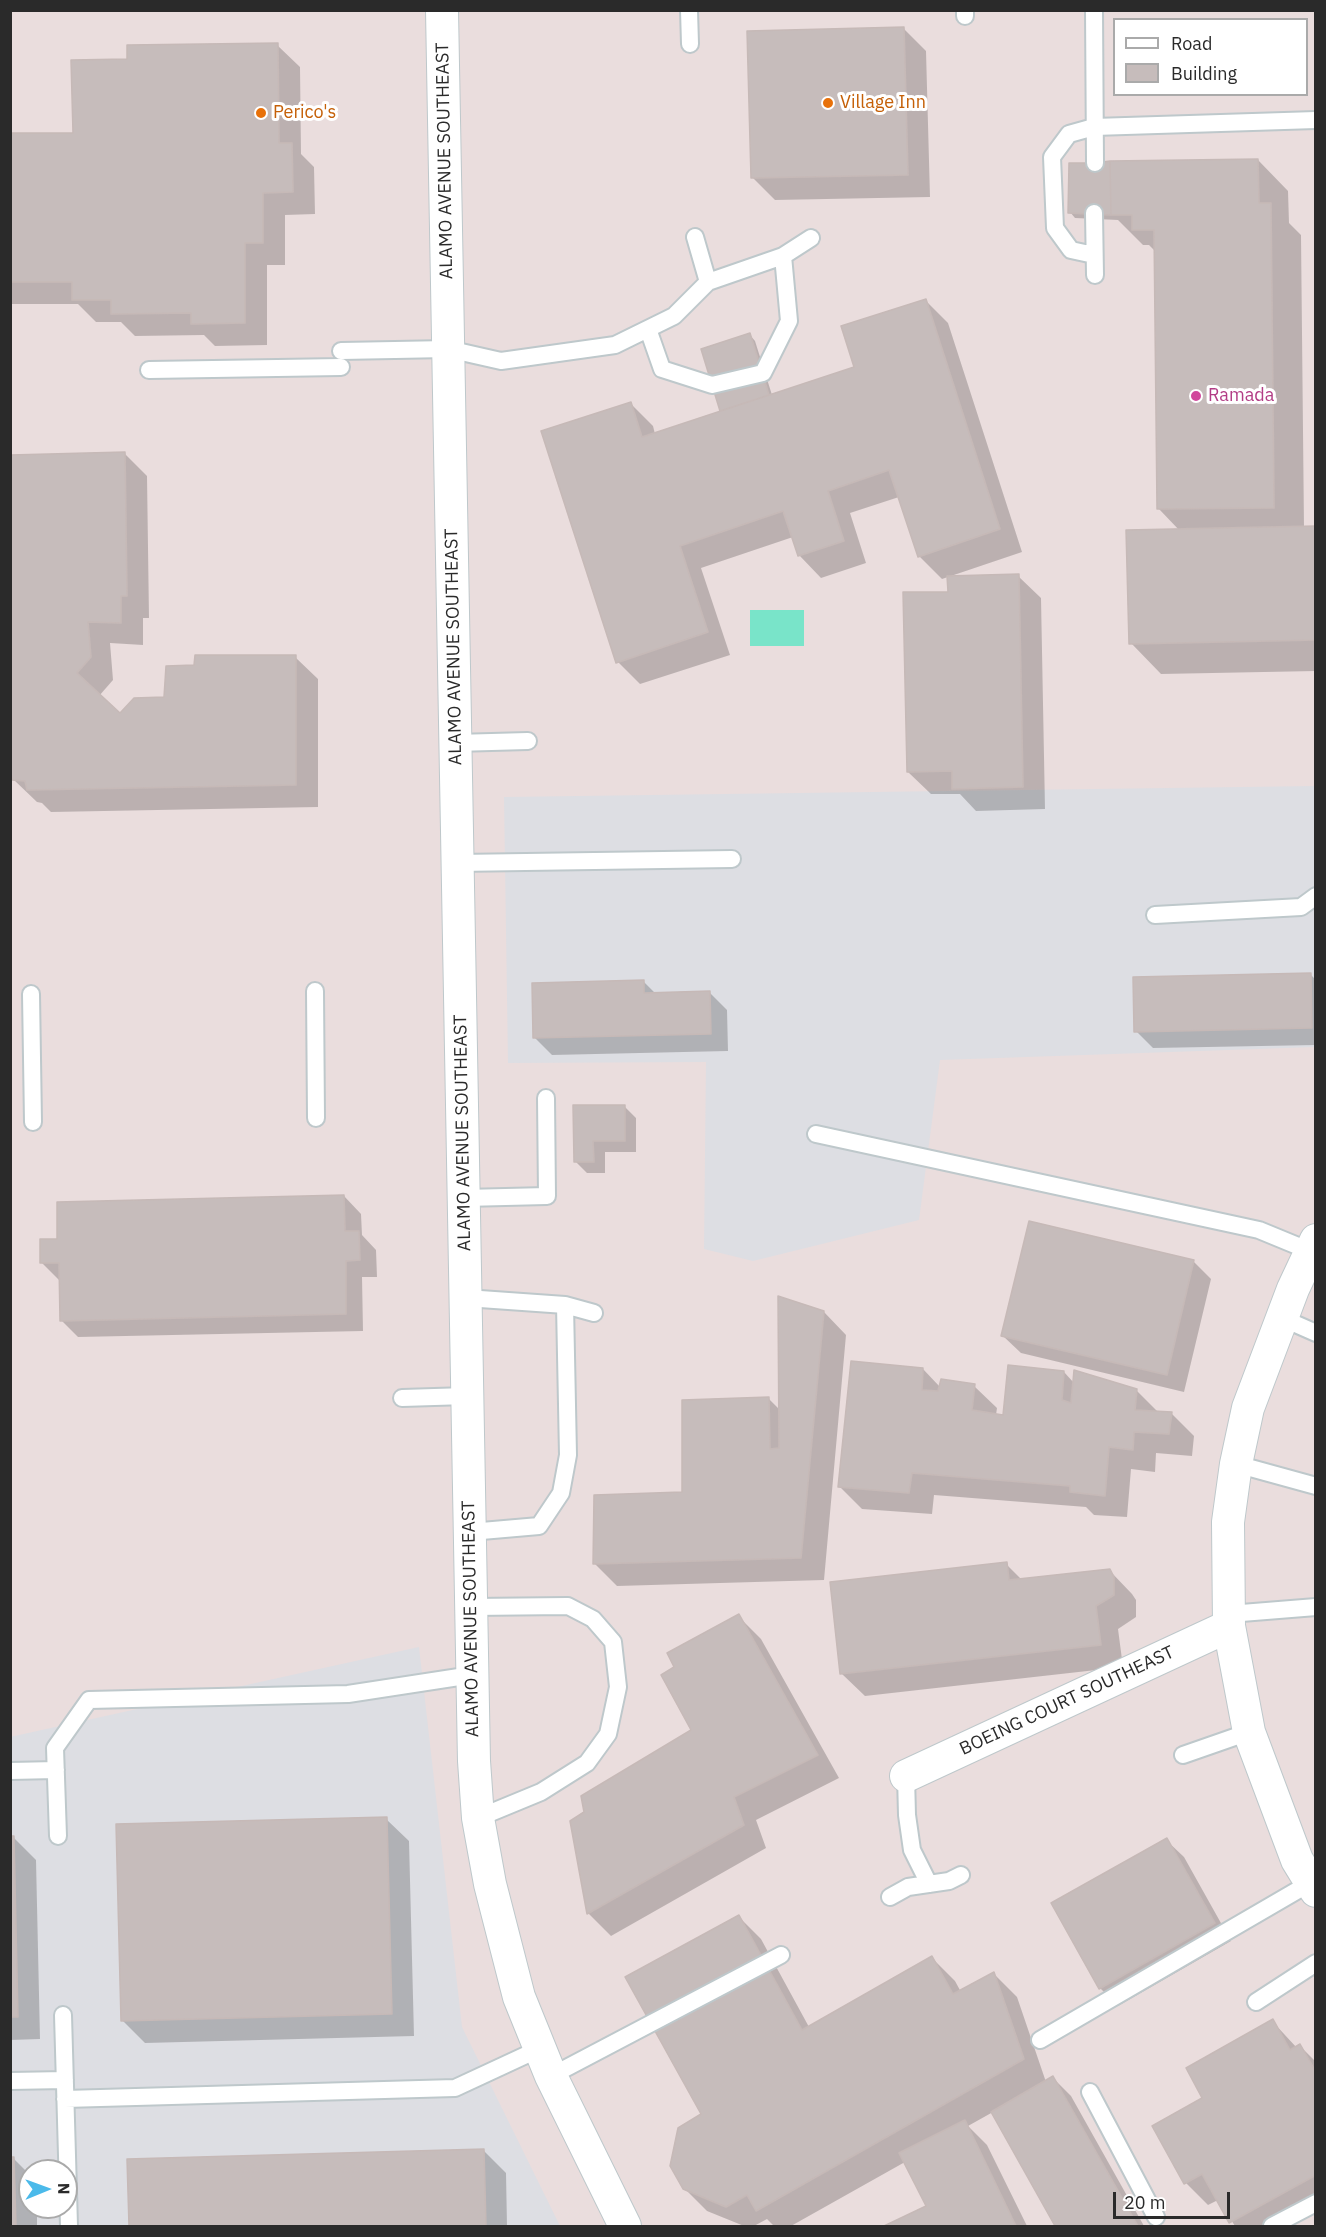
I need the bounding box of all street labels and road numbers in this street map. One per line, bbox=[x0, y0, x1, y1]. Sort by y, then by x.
street label: ALAMO AVENUE SOUTHEAST bbox=[432, 42, 458, 280]
street label: ALAMO AVENUE SOUTHEAST bbox=[441, 528, 467, 766]
street label: ALAMO AVENUE SOUTHEAST bbox=[450, 1014, 476, 1252]
street label: ALAMO AVENUE SOUTHEAST bbox=[458, 1500, 484, 1738]
street label: BOEING COURT SOUTHEAST bbox=[956, 1642, 1178, 1760]

